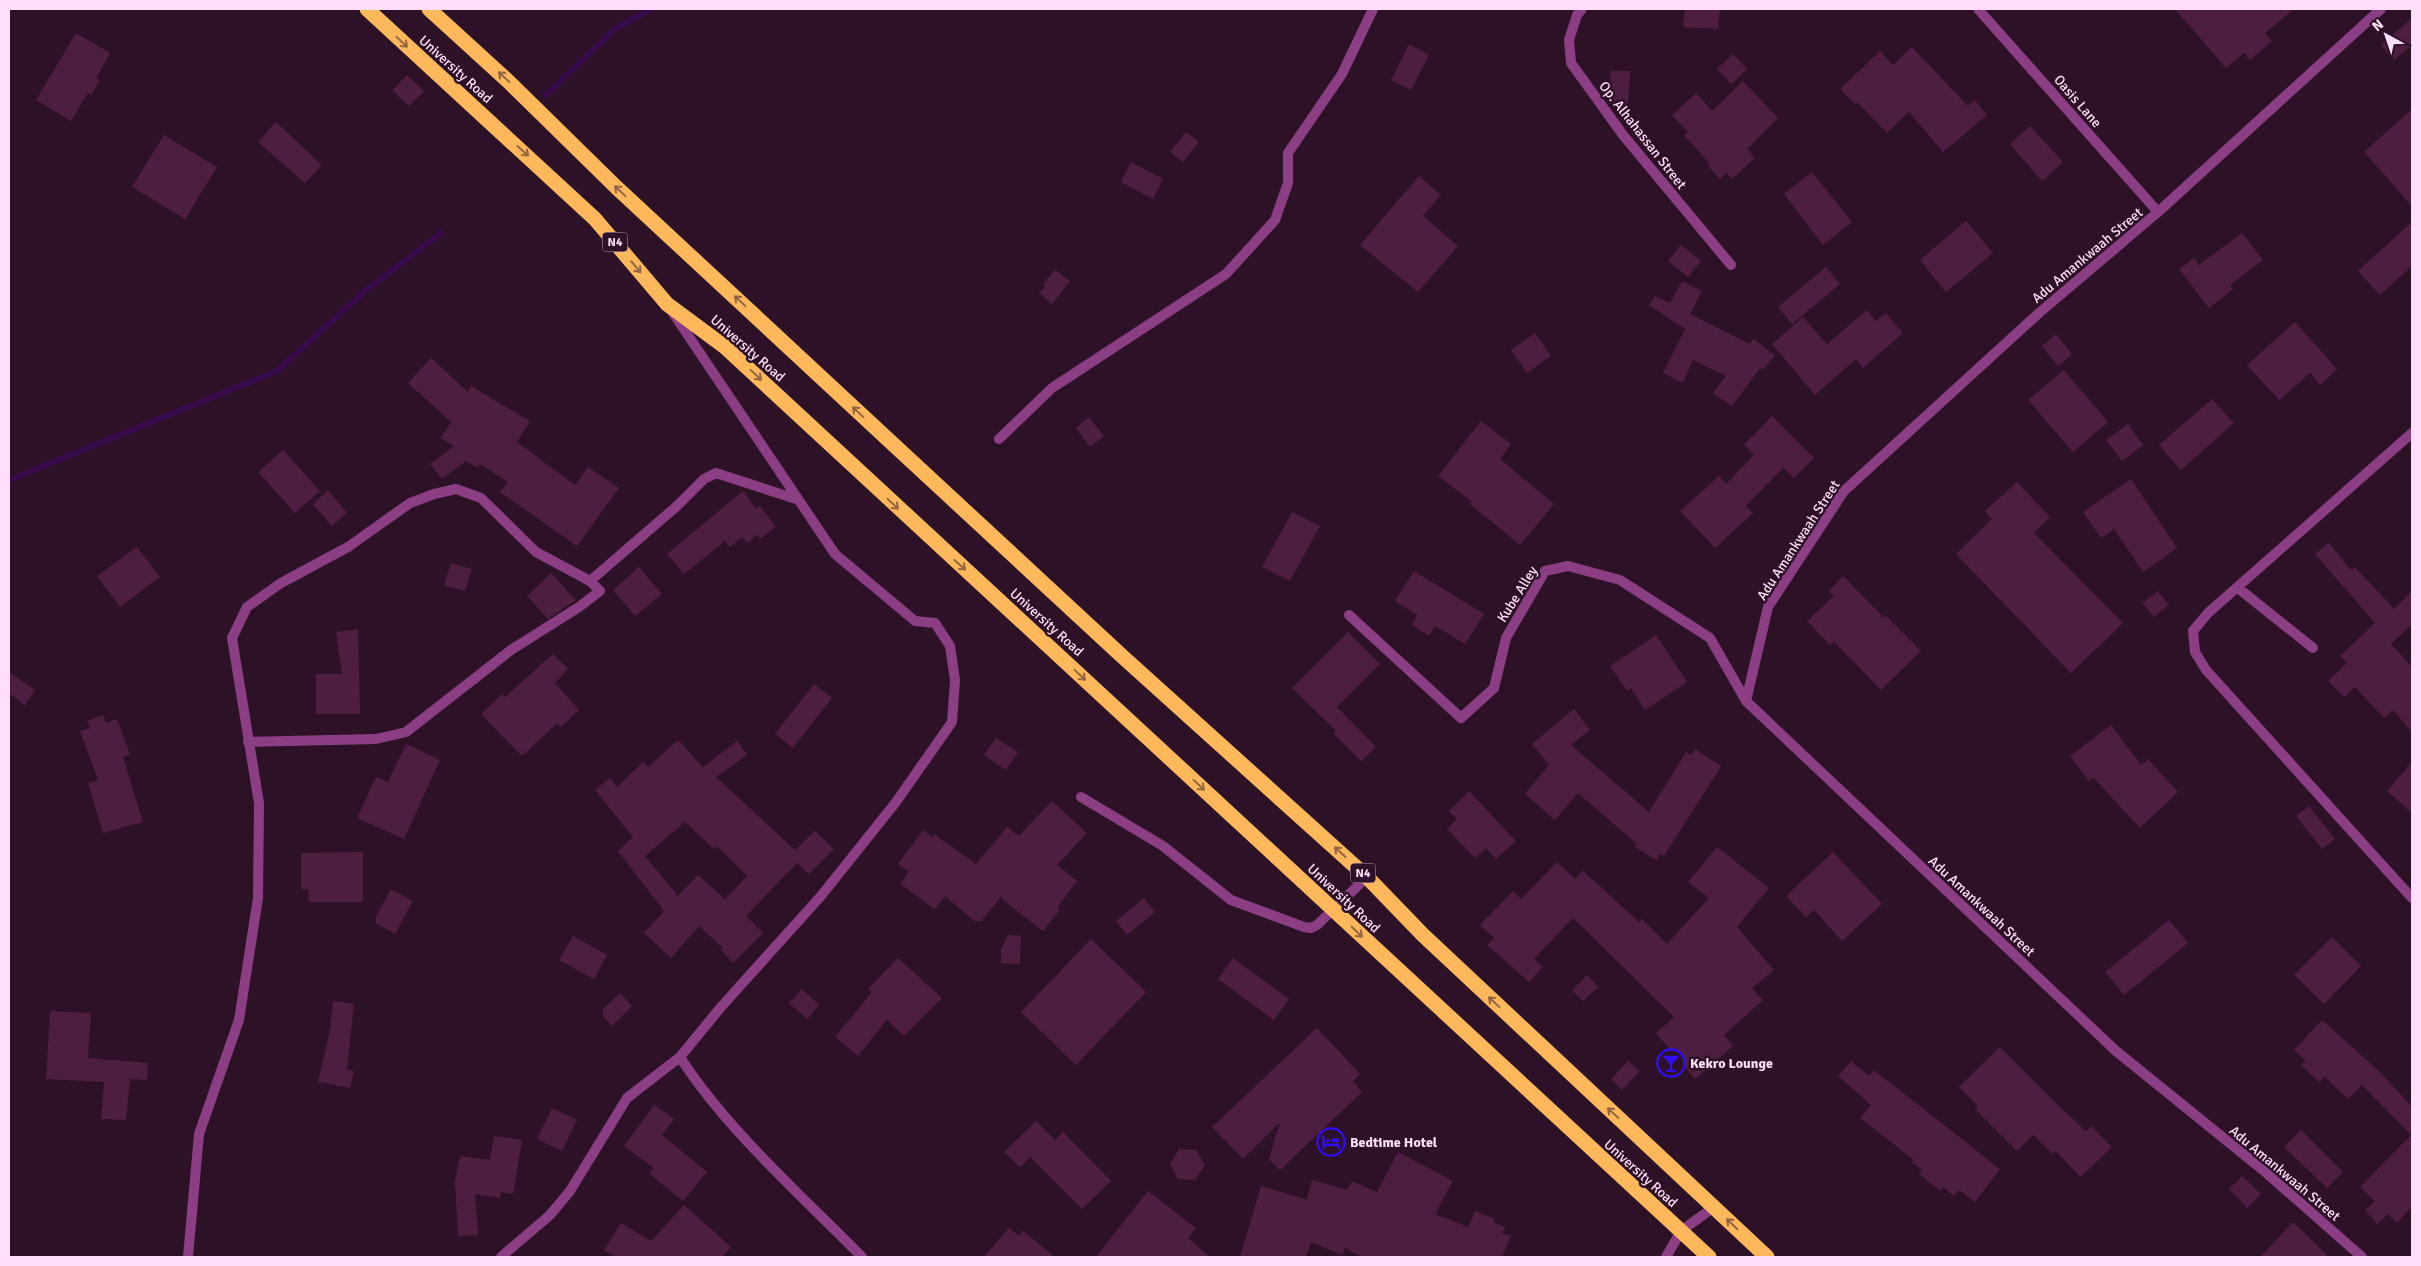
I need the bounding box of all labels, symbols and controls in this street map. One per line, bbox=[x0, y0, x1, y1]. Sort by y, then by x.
north arrow bbox=[2361, 10, 2411, 60]
text: N bbox=[2369, 16, 2387, 35]
street label: University Road bbox=[415, 32, 496, 107]
one-way arrow bbox=[396, 36, 409, 48]
one-way arrow bbox=[497, 71, 510, 83]
street label: Oasis Lane bbox=[2050, 72, 2105, 131]
street label: Op. Alhahassan Street bbox=[1595, 78, 1690, 193]
one-way arrow bbox=[516, 145, 529, 157]
one-way arrow bbox=[614, 185, 626, 197]
street label: Adu Amankwaah Street bbox=[2028, 204, 2146, 307]
road number: N4 bbox=[602, 232, 628, 252]
one-way arrow bbox=[630, 261, 642, 274]
one-way arrow bbox=[733, 295, 746, 307]
street label: University Road bbox=[707, 311, 789, 385]
one-way arrow bbox=[750, 370, 763, 381]
one-way arrow bbox=[852, 406, 865, 418]
street label: Adu Amankwaah Street bbox=[1753, 477, 1844, 603]
one-way arrow bbox=[887, 498, 899, 510]
one-way arrow bbox=[954, 560, 967, 571]
street label: Kube Alley bbox=[1494, 563, 1542, 625]
street label: University Road bbox=[1006, 585, 1087, 660]
one-way arrow bbox=[1074, 669, 1087, 681]
one-way arrow bbox=[1193, 779, 1206, 791]
one-way arrow bbox=[1333, 847, 1346, 858]
street label: Adu Amankwaah Street bbox=[1925, 853, 2039, 960]
street label: University Road bbox=[1304, 860, 1384, 936]
road number: N4 bbox=[1350, 864, 1376, 882]
one-way arrow bbox=[1350, 926, 1363, 938]
one-way arrow bbox=[1488, 996, 1501, 1008]
bar icon: Kekro Lounge bbox=[1656, 1048, 1686, 1078]
place label: Kekro Lounge bbox=[1690, 1055, 1773, 1072]
one-way arrow bbox=[1607, 1107, 1619, 1119]
street label: Adu Amankwaah Street bbox=[2226, 1122, 2344, 1225]
hotel icon: Bedtime Hotel bbox=[1316, 1127, 1346, 1157]
place label: Bedtime Hotel bbox=[1350, 1134, 1438, 1151]
street label: University Road bbox=[1600, 1136, 1681, 1211]
one-way arrow bbox=[1725, 1218, 1738, 1230]

